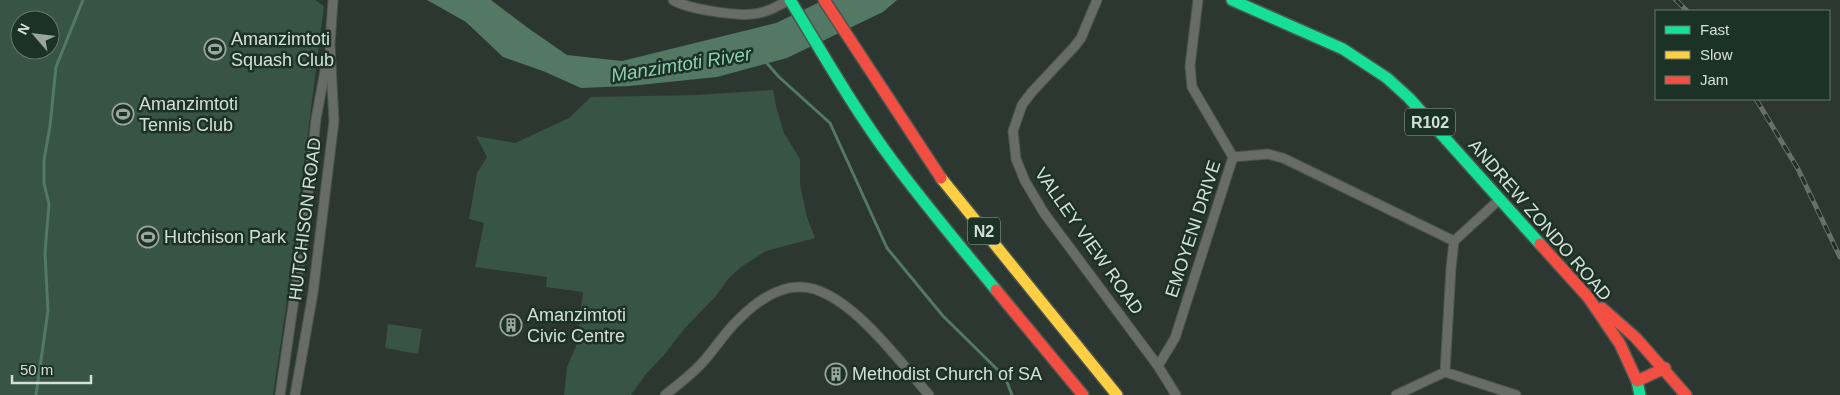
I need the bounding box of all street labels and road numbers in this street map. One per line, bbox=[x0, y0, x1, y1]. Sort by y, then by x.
road number: R102 bbox=[1405, 108, 1455, 136]
street label: ANDREW ZONDO ROAD bbox=[1465, 135, 1615, 305]
street label: HUTCHISON ROAD bbox=[285, 136, 325, 302]
street label: EMOYENI DRIVE bbox=[1161, 158, 1225, 300]
street label: VALLEY VIEW ROAD bbox=[1031, 164, 1147, 318]
road number: N2 bbox=[968, 218, 1000, 245]

